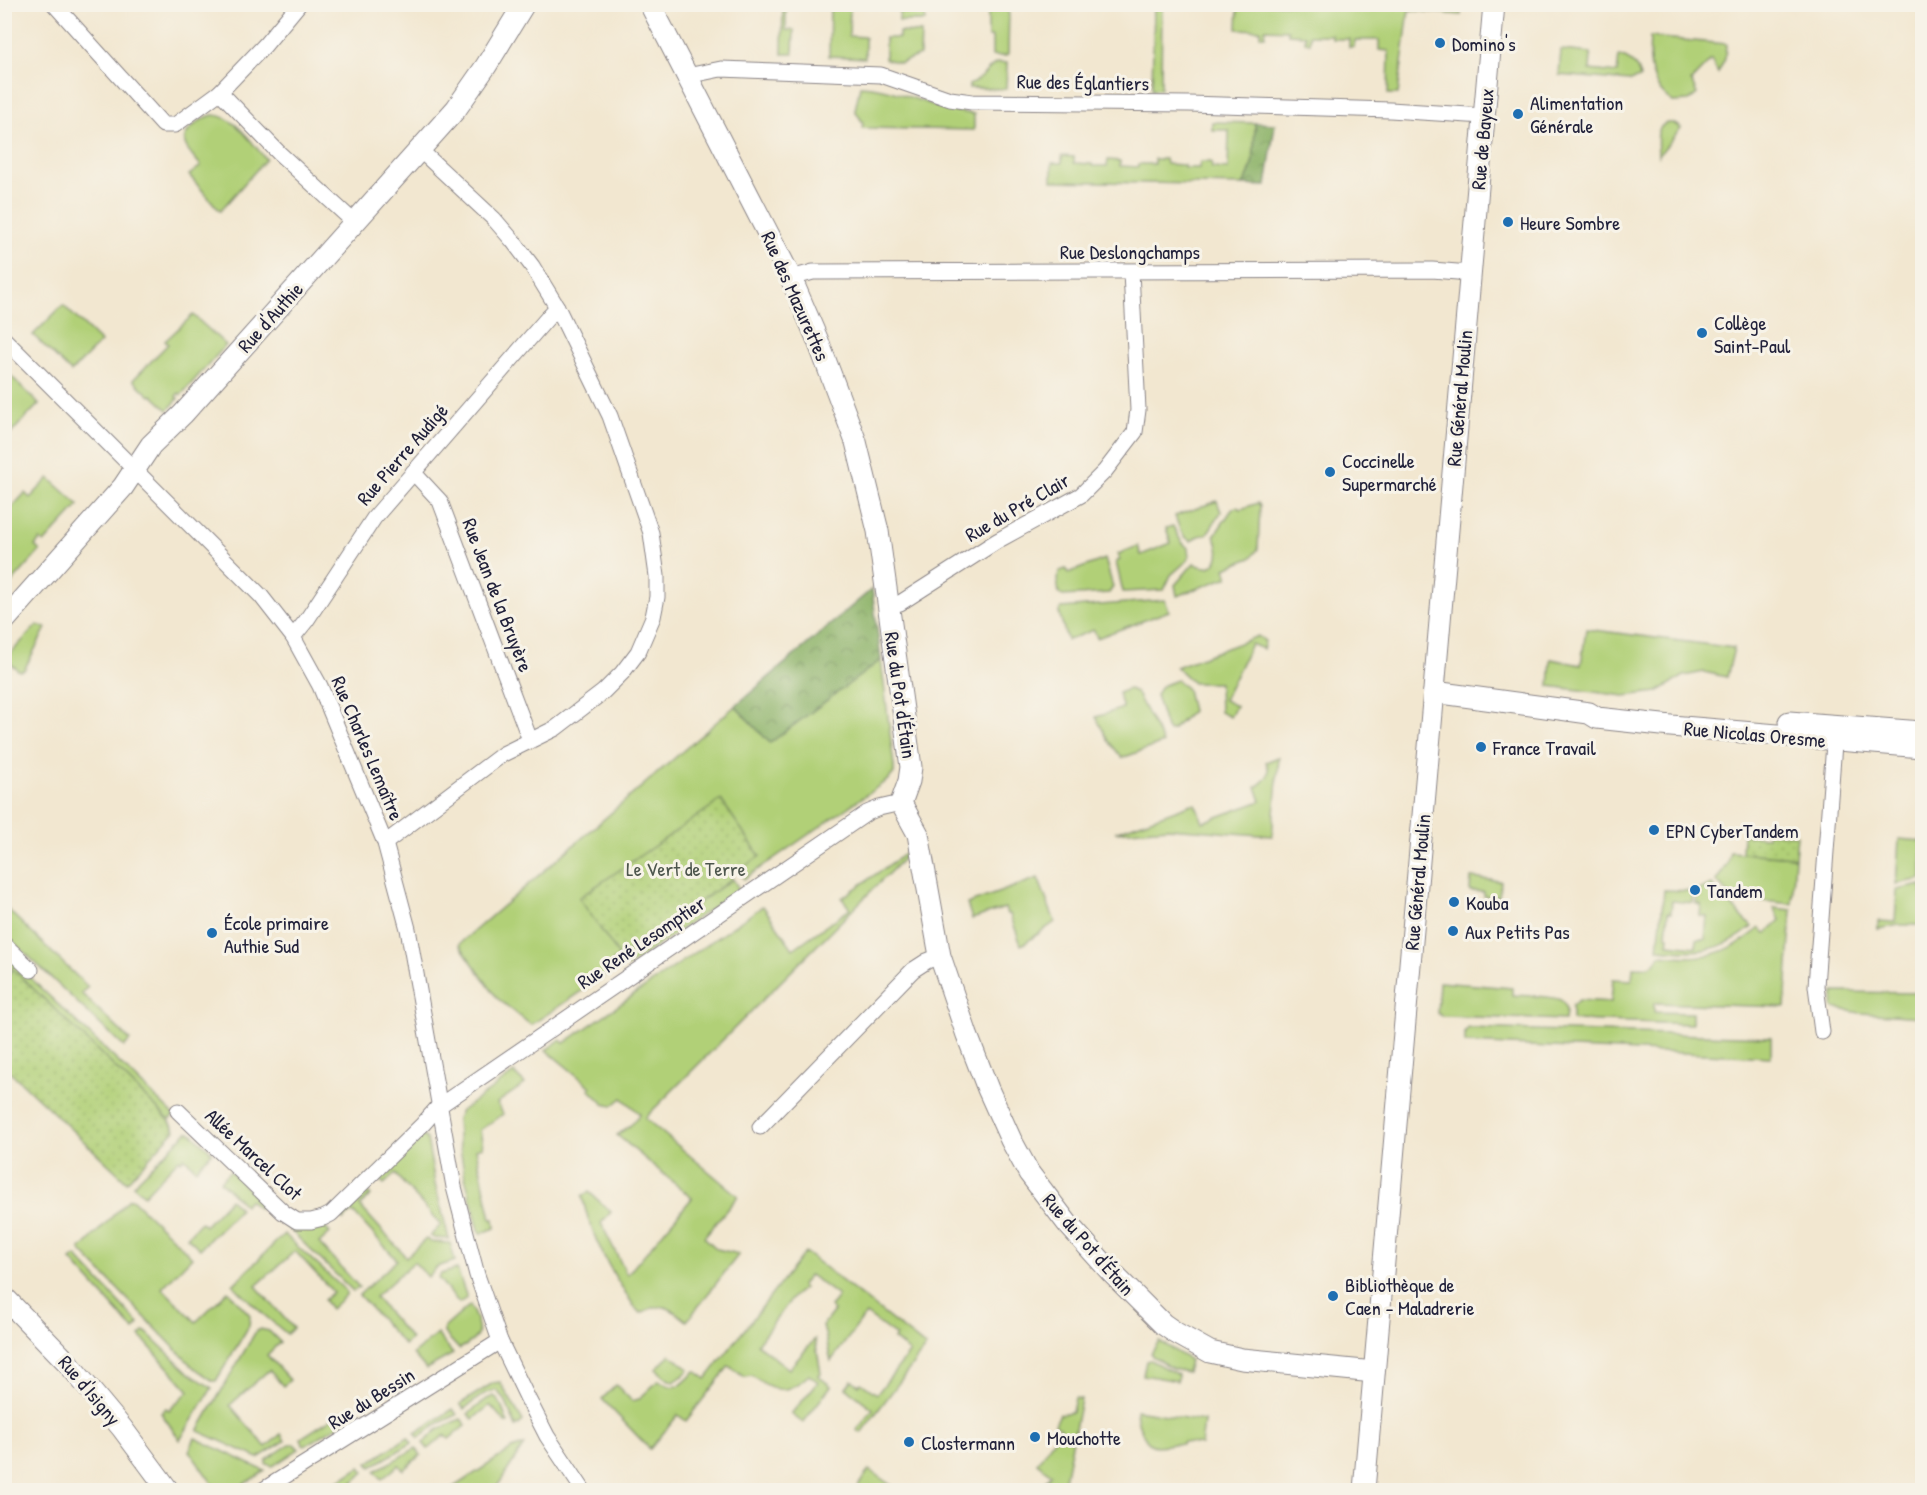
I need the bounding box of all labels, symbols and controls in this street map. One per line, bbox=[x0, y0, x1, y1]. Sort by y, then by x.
place label: Domino's bbox=[1452, 30, 1516, 57]
marker: Domino's bbox=[1433, 36, 1447, 50]
street label: Rue des Églantiers bbox=[1017, 67, 1150, 97]
street label: Rue de Bayeux bbox=[1464, 87, 1500, 191]
place label: Alimentation Générale bbox=[1530, 89, 1623, 139]
marker: Alimentation Générale bbox=[1511, 107, 1525, 121]
place label: Heure Sombre bbox=[1520, 209, 1620, 236]
marker: Heure Sombre bbox=[1501, 215, 1515, 229]
street label: Rue des Mazurettes bbox=[755, 227, 837, 365]
street label: Rue Deslongchamps bbox=[1060, 238, 1200, 265]
street label: Rue d'Authie bbox=[231, 276, 309, 358]
place label: Collège Saint-Paul bbox=[1714, 309, 1791, 359]
marker: Collège Saint-Paul bbox=[1695, 326, 1709, 340]
street label: Rue Général Moulin bbox=[1440, 329, 1478, 467]
street label: Rue Pierre Audigé bbox=[350, 397, 454, 511]
place label: Coccinelle Supermarché bbox=[1342, 447, 1437, 497]
marker: Coccinelle Supermarché bbox=[1323, 465, 1337, 479]
street label: Rue du Pré Clair bbox=[960, 466, 1074, 548]
street label: Rue Jean de la Bruyère bbox=[456, 514, 540, 676]
street label: Rue du Pot d'Étain bbox=[879, 630, 923, 760]
street label: Rue Charles Lemaître bbox=[325, 672, 411, 824]
street label: Rue Nicolas Oresme bbox=[1683, 714, 1827, 754]
place label: France Travail bbox=[1492, 734, 1597, 761]
marker: France Travail bbox=[1474, 740, 1488, 754]
street label: Rue Général Moulin bbox=[1398, 813, 1436, 951]
place label: EPN CyberTandem bbox=[1666, 817, 1799, 844]
marker: EPN CyberTandem bbox=[1647, 823, 1661, 837]
park label: Le Vert de Terre bbox=[626, 855, 746, 882]
place label: Tandem bbox=[1707, 877, 1763, 904]
marker: Tandem bbox=[1688, 883, 1702, 897]
street label: Rue René Lesomptier bbox=[572, 889, 710, 995]
place label: Kouba bbox=[1466, 889, 1509, 916]
marker: Kouba bbox=[1447, 895, 1461, 909]
place label: École primaire Authie Sud bbox=[224, 909, 329, 959]
place label: Aux Petits Pas bbox=[1465, 918, 1570, 945]
marker: Aux Petits Pas bbox=[1446, 924, 1460, 938]
marker: École primaire Authie Sud bbox=[205, 926, 219, 940]
street label: Allée Marcel Clot bbox=[200, 1102, 309, 1207]
street label: Rue du Pot d'Étain bbox=[1037, 1187, 1141, 1301]
place label: Bibliothèque de Caen - Maladrerie bbox=[1345, 1271, 1475, 1321]
marker: Bibliothèque de Caen - Maladrerie bbox=[1326, 1289, 1340, 1303]
street label: Rue d'Isigny bbox=[53, 1349, 127, 1431]
street label: Rue du Bessin bbox=[323, 1361, 419, 1435]
place label: Mouchotte bbox=[1047, 1424, 1121, 1451]
place label: Clostermann bbox=[921, 1429, 1015, 1456]
marker: Mouchotte bbox=[1028, 1430, 1042, 1444]
marker: Clostermann bbox=[902, 1435, 916, 1449]

